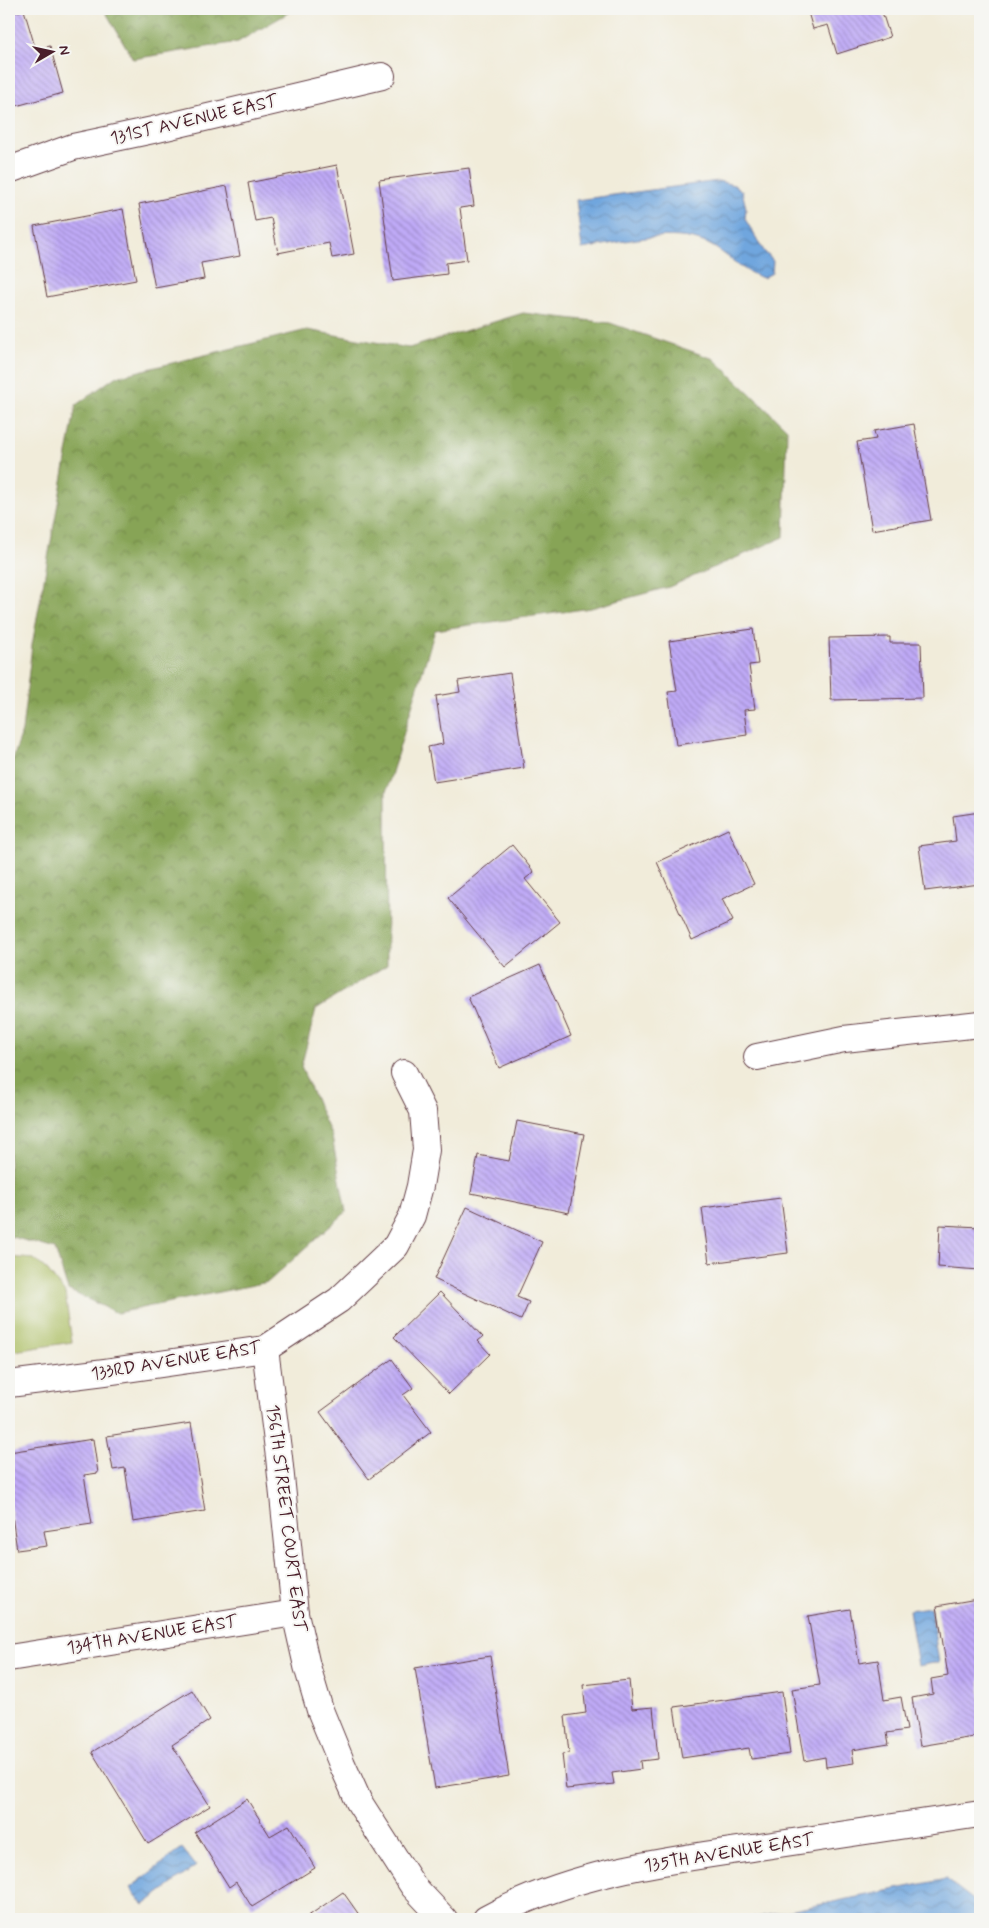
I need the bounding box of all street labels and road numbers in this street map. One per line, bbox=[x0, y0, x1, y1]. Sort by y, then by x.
street label: 131ST AVENUE EAST bbox=[108, 89, 281, 151]
street label: 133RD AVENUE EAST bbox=[89, 1336, 264, 1386]
street label: 156TH STREET COURT EAST bbox=[260, 1403, 312, 1634]
street label: 134TH AVENUE EAST bbox=[65, 1610, 240, 1660]
street label: 135TH AVENUE EAST bbox=[642, 1828, 816, 1878]

